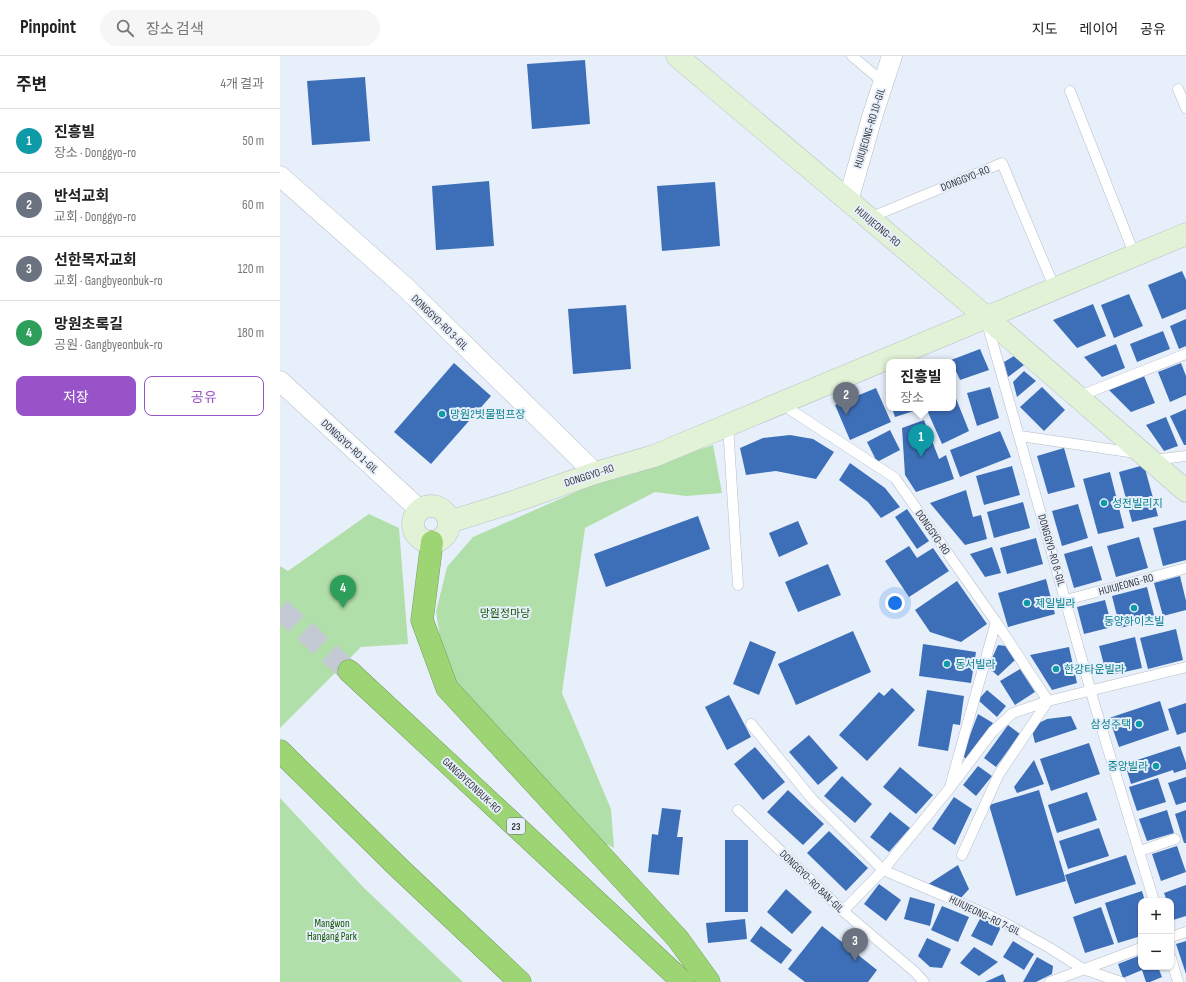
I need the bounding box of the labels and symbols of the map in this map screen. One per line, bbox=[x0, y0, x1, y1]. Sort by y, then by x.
street label: HUIUJEONG-RO 10-GIL bbox=[851, 87, 888, 170]
street label: DONGGYO-RO bbox=[939, 163, 992, 194]
street label: HUIUJEONG-RO bbox=[852, 203, 903, 249]
street label: DONGGYO-RO 3-GIL bbox=[409, 292, 471, 353]
pin: 2 bbox=[833, 382, 859, 415]
place label: 망원2빗물펌프장 bbox=[450, 408, 525, 421]
marker: 망원2빗물펌프장 bbox=[437, 409, 447, 419]
street label: DONGGYO-RO 1-GIL bbox=[319, 417, 381, 476]
pin: 1 bbox=[908, 424, 934, 457]
street label: DONGGYO-RO bbox=[563, 461, 616, 490]
place label: 성전빌리지 bbox=[1112, 497, 1163, 510]
marker: 성전빌리지 bbox=[1099, 498, 1109, 508]
street label: DONGGYO-RO bbox=[912, 507, 953, 557]
street label: DONGGYO-RO 8-GIL bbox=[1035, 513, 1068, 588]
street label: HUIUJEONG-RO bbox=[1097, 571, 1155, 598]
pin: 4 bbox=[330, 575, 356, 608]
your location bbox=[885, 593, 905, 613]
place label: 제일빌라 bbox=[1035, 597, 1075, 610]
marker: 제일빌라 bbox=[1022, 598, 1032, 608]
marker: 동양하이츠빌 bbox=[1129, 603, 1139, 613]
park label: 망원정마당 bbox=[480, 607, 530, 620]
place label: 동양하이츠빌 bbox=[1104, 615, 1164, 628]
place label: 동서빌라 bbox=[955, 658, 995, 671]
marker: 동서빌라 bbox=[942, 659, 952, 669]
place label: 한강타운빌라 bbox=[1064, 663, 1125, 676]
marker: 한강타운빌라 bbox=[1051, 664, 1061, 674]
place label: 삼성주택 bbox=[1091, 718, 1131, 731]
marker: 삼성주택 bbox=[1134, 719, 1144, 729]
street label: GANGBYEONBUK-RO bbox=[440, 755, 504, 816]
place label: 중앙빌라 bbox=[1108, 760, 1148, 773]
marker: 중앙빌라 bbox=[1151, 761, 1161, 771]
road number: 23 bbox=[507, 818, 525, 834]
street label: DONGGYO-RO 8AN-GIL bbox=[777, 847, 847, 915]
street label: HUIUJEONG-RO 7-GIL bbox=[947, 893, 1023, 938]
park label: Mangwon Hangang Park bbox=[307, 917, 358, 943]
pin: 3 bbox=[842, 928, 868, 961]

